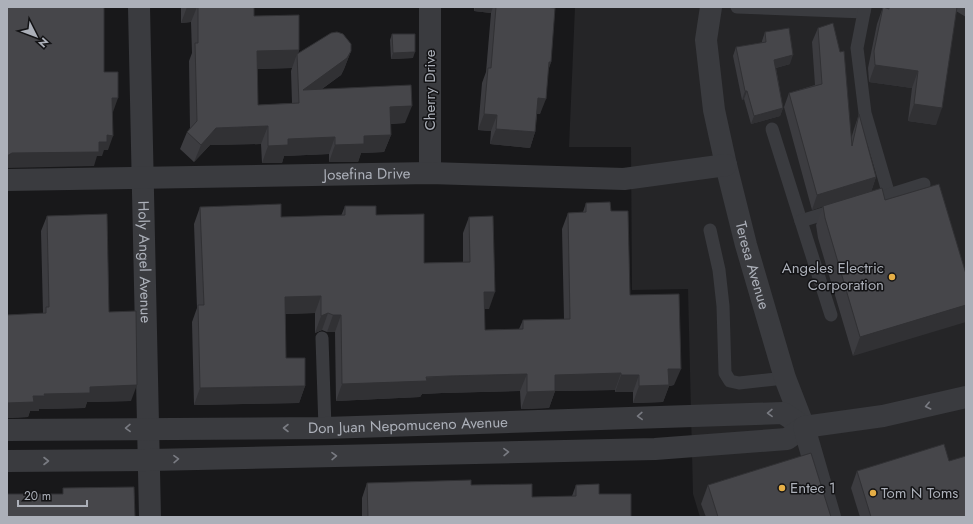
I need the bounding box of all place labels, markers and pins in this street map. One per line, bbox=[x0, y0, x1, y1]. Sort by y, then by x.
place label: Angeles Electric Corporation bbox=[782, 257, 884, 296]
marker: Angeles Electric Corporation bbox=[887, 272, 897, 282]
place label: Entec 1 bbox=[790, 477, 836, 499]
place label: Tom N Toms bbox=[881, 482, 958, 504]
marker: Entec 1 bbox=[777, 483, 787, 493]
marker: Tom N Toms bbox=[868, 488, 878, 498]

